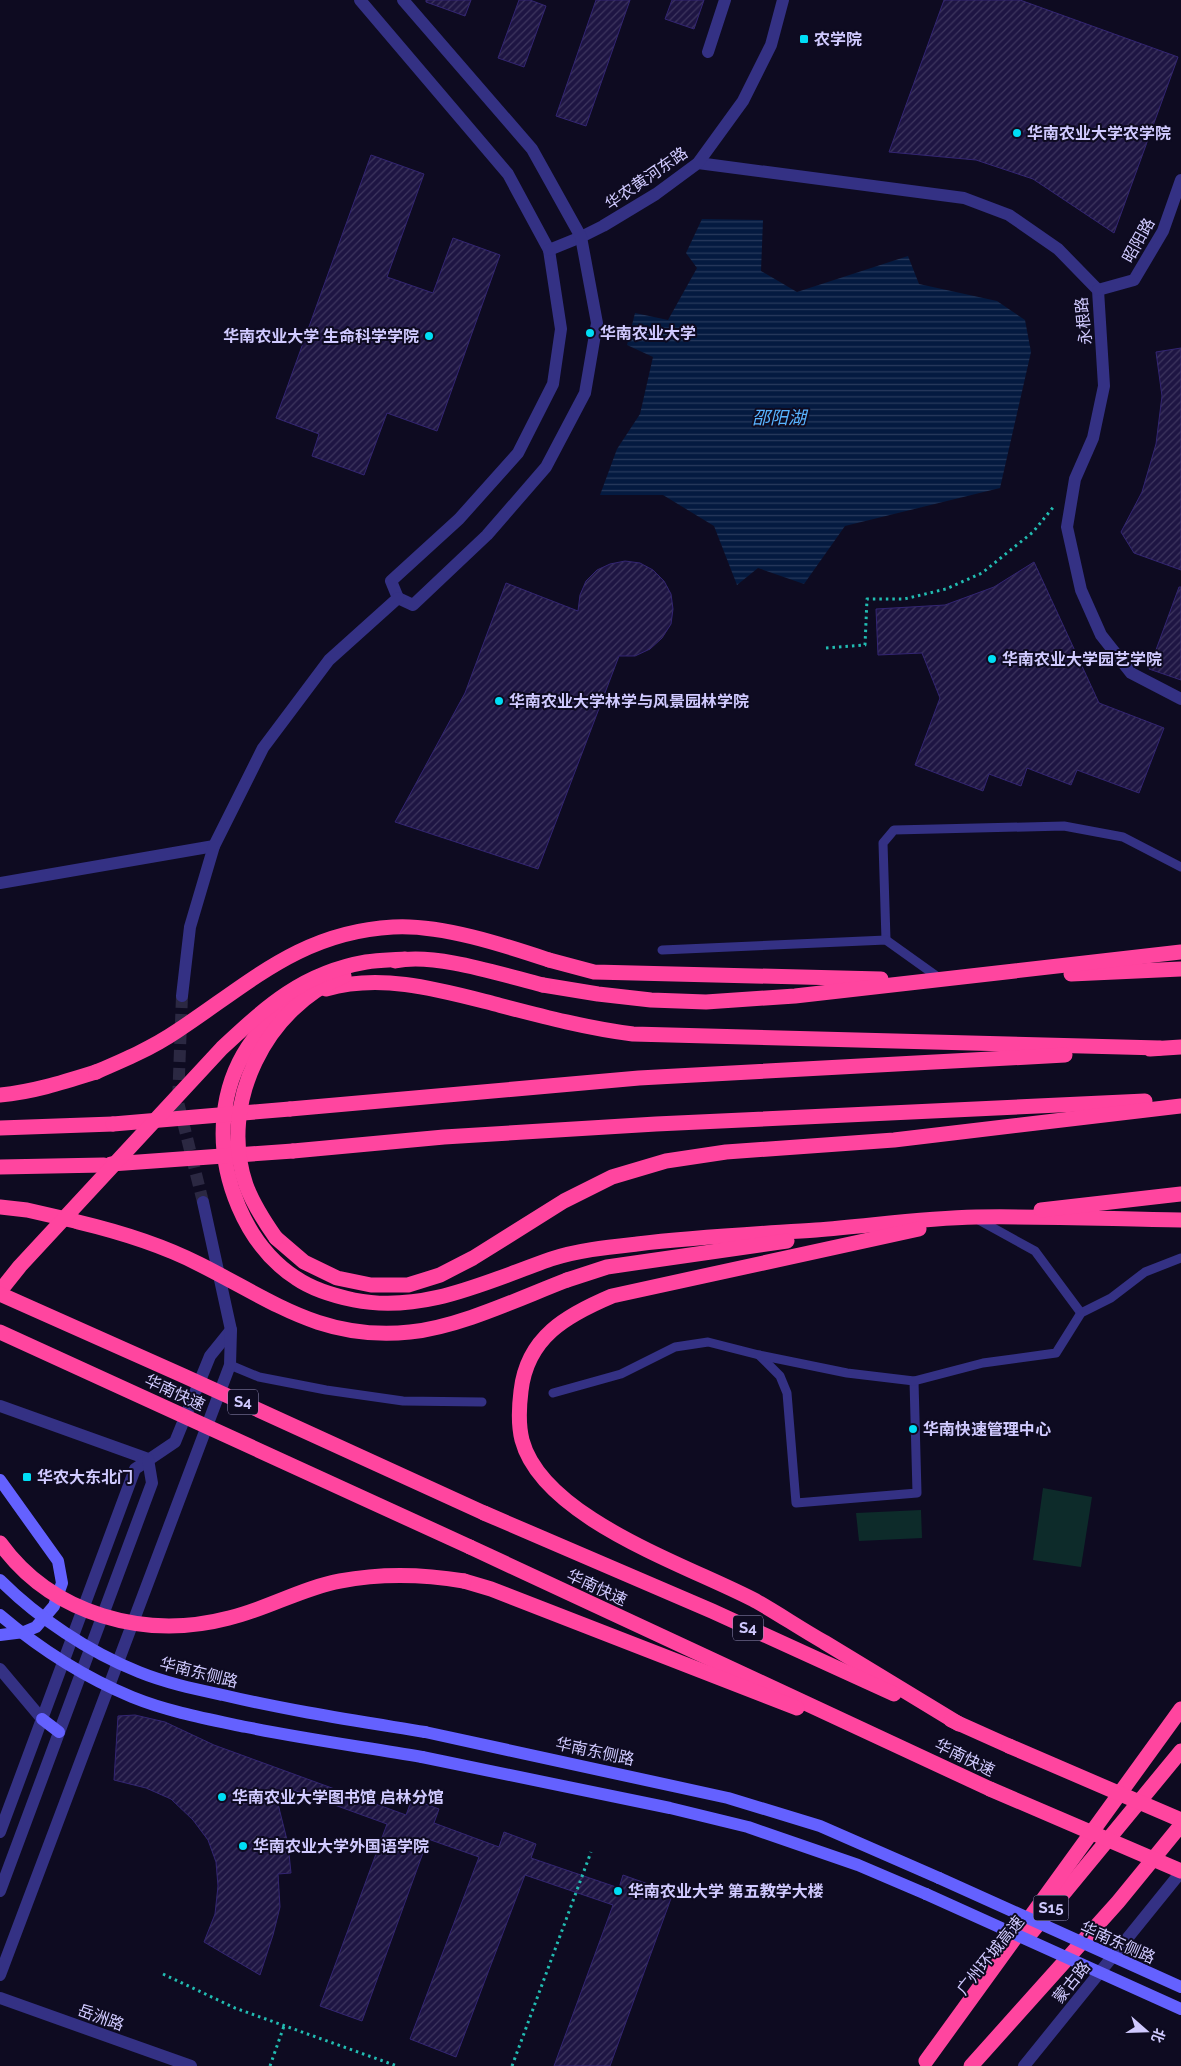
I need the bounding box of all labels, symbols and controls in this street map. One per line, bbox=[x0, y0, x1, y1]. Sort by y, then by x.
place label: 农学院 bbox=[814, 30, 862, 49]
marker: 农学院 bbox=[798, 33, 810, 45]
place label: 华南农业大学农学院 bbox=[1027, 124, 1171, 143]
marker: 华南农业大学农学院 bbox=[1011, 127, 1023, 139]
street label: 华农黄河东路 bbox=[602, 143, 691, 214]
street label: 昭阳路 bbox=[1118, 215, 1158, 266]
street label: 永根路 bbox=[1072, 296, 1095, 346]
place label: 华南农业大学 bbox=[600, 324, 696, 343]
place label: 华南农业大学 生命科学学院 bbox=[223, 327, 419, 346]
marker: 华南农业大学 bbox=[584, 327, 596, 339]
marker: 华南农业大学 生命科学学院 bbox=[423, 330, 435, 342]
water label: 邵阳湖 bbox=[752, 407, 809, 428]
place label: 华南农业大学园艺学院 bbox=[1002, 650, 1162, 669]
marker: 华南农业大学园艺学院 bbox=[986, 653, 998, 665]
place label: 华南农业大学林学与风景园林学院 bbox=[509, 692, 749, 711]
marker: 华南农业大学林学与风景园林学院 bbox=[493, 695, 505, 707]
street label: 华南快速 bbox=[142, 1370, 208, 1415]
road number: S4 bbox=[228, 1390, 258, 1414]
place label: 华南快速管理中心 bbox=[923, 1420, 1051, 1439]
marker: 华南快速管理中心 bbox=[907, 1423, 919, 1435]
place label: 华农大东北门 bbox=[37, 1468, 133, 1487]
marker: 华农大东北门 bbox=[21, 1471, 33, 1483]
street label: 华南快速 bbox=[564, 1565, 630, 1610]
road number: S4 bbox=[733, 1616, 763, 1640]
street label: 华南东侧路 bbox=[158, 1654, 240, 1691]
street label: 华南东侧路 bbox=[554, 1734, 636, 1769]
street label: 华南快速 bbox=[932, 1735, 998, 1780]
place label: 华南农业大学图书馆 启林分馆 bbox=[232, 1788, 444, 1807]
marker: 华南农业大学图书馆 启林分馆 bbox=[216, 1791, 228, 1803]
place label: 华南农业大学外国语学院 bbox=[253, 1837, 429, 1856]
marker: 华南农业大学外国语学院 bbox=[237, 1840, 249, 1852]
place label: 华南农业大学 第五教学大楼 bbox=[628, 1882, 824, 1901]
marker: 华南农业大学 第五教学大楼 bbox=[612, 1885, 624, 1897]
road number: S15 bbox=[1034, 1896, 1068, 1920]
street label: 广州环城高速 bbox=[953, 1912, 1028, 1999]
street label: 华南东侧路 bbox=[1077, 1918, 1158, 1967]
street label: 蒙古路 bbox=[1049, 1958, 1094, 2007]
street label: 岳洲路 bbox=[75, 2000, 127, 2035]
north arrow bbox=[1121, 2006, 1171, 2056]
text: 北 bbox=[1148, 2026, 1168, 2045]

